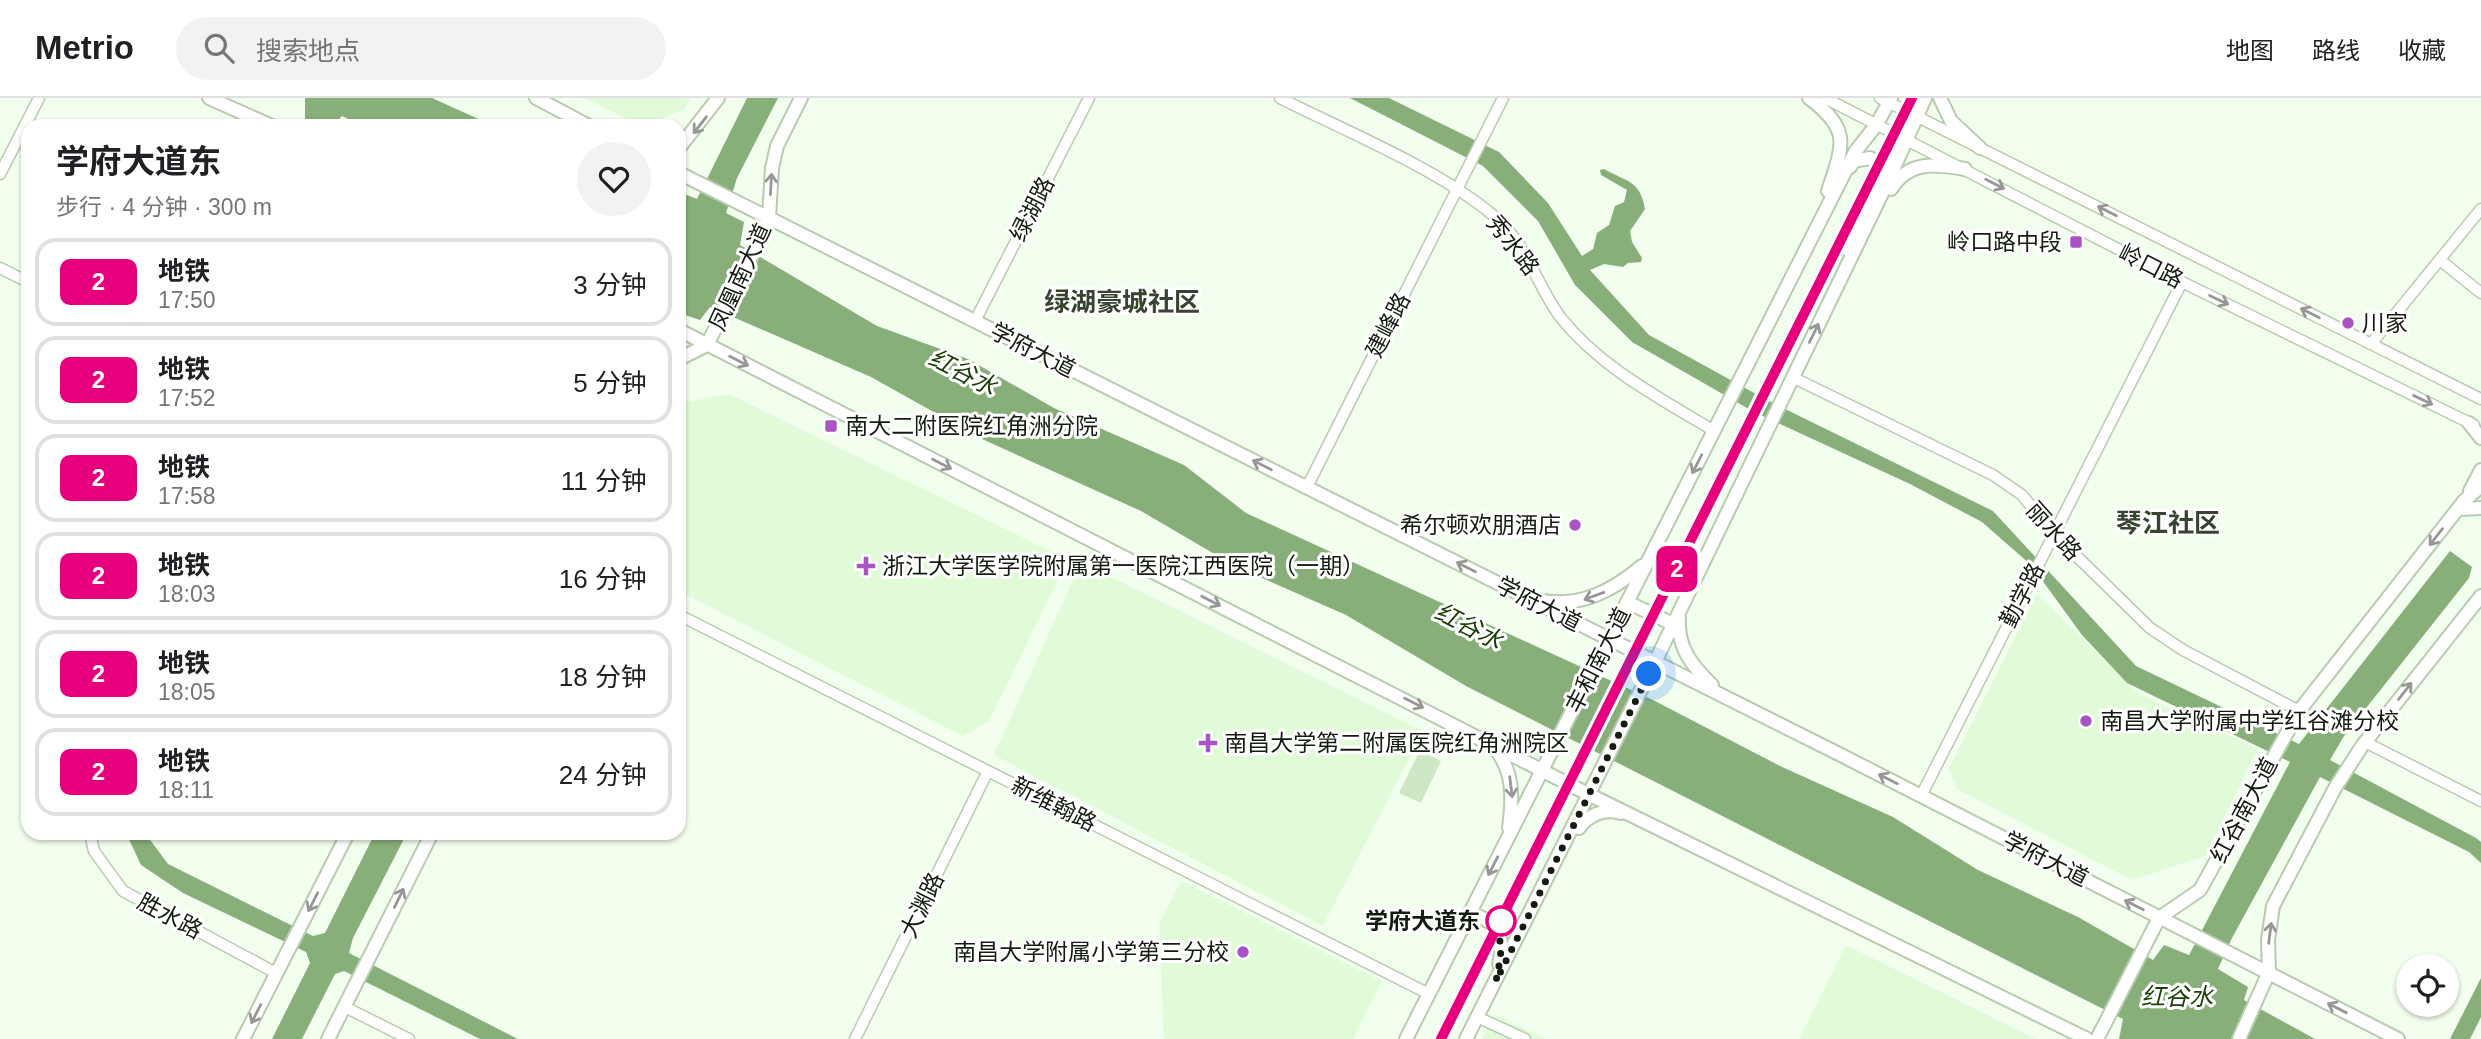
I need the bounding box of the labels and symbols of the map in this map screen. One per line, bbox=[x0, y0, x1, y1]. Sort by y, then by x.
one-way arrow bbox=[693, 115, 708, 133]
street label: 绿湖路 bbox=[1005, 172, 1059, 246]
one-way arrow bbox=[765, 173, 778, 195]
one-way arrow bbox=[1984, 178, 2005, 192]
one-way arrow bbox=[2097, 204, 2118, 218]
street label: 秀水路 bbox=[1482, 210, 1544, 280]
street label: 凤凰南大道 bbox=[704, 219, 776, 335]
place label: 岭口路中段 bbox=[1947, 229, 2062, 255]
marker: 岭口路中段 bbox=[2068, 234, 2084, 250]
street label: 岭口路 bbox=[2114, 239, 2188, 293]
district label: 绿湖豪城社区 bbox=[1044, 287, 1200, 317]
street label: 建峰路 bbox=[1361, 288, 1415, 362]
one-way arrow bbox=[2208, 293, 2229, 307]
one-way arrow bbox=[2300, 306, 2321, 320]
place label: 川家 bbox=[2362, 310, 2408, 336]
marker: 川家 bbox=[2340, 315, 2356, 331]
street label: 学府大道 bbox=[986, 318, 1080, 382]
one-way arrow bbox=[1807, 323, 1821, 344]
water label: 红谷水 bbox=[925, 344, 1002, 401]
one-way arrow bbox=[729, 355, 749, 369]
one-way arrow bbox=[2412, 393, 2433, 407]
place label: 南大二附医院红角洲分院 bbox=[845, 413, 1098, 439]
marker: 南大二附医院红角洲分院 bbox=[823, 418, 839, 434]
one-way arrow bbox=[1690, 453, 1704, 474]
one-way arrow bbox=[931, 458, 952, 472]
one-way arrow bbox=[1252, 458, 1273, 471]
street label: 丽水路 bbox=[2021, 497, 2087, 565]
district label: 琴江社区 bbox=[2116, 508, 2220, 538]
place label: 希尔顿欢朋酒店 bbox=[1400, 512, 1561, 538]
marker: 希尔顿欢朋酒店 bbox=[1567, 517, 1583, 533]
one-way arrow bbox=[2428, 527, 2444, 545]
line badge: 2 bbox=[1654, 546, 1700, 592]
place label: 浙江大学医学院附属第一医院江西医院（一期） bbox=[882, 553, 1365, 579]
marker: 浙江大学医学院附属第一医院江西医院（一期） bbox=[856, 556, 876, 576]
street label: 勤学路 bbox=[1995, 558, 2049, 632]
one-way arrow bbox=[1456, 560, 1477, 574]
street label: 学府大道 bbox=[1492, 572, 1586, 636]
one-way arrow bbox=[1584, 591, 1606, 603]
one-way arrow bbox=[1200, 594, 1221, 608]
water label: 红谷水 bbox=[1431, 598, 1508, 655]
street label: 丰和南大道 bbox=[1560, 603, 1636, 717]
your location bbox=[1631, 656, 1666, 691]
one-way arrow bbox=[2397, 683, 2413, 701]
one-way arrow bbox=[1403, 697, 1424, 711]
place label: 南昌大学附属中学红谷滩分校 bbox=[2100, 708, 2399, 734]
marker: 南昌大学附属中学红谷滩分校 bbox=[2078, 713, 2094, 729]
place label: 南昌大学第二附属医院红角洲院区 bbox=[1224, 730, 1569, 756]
marker: 南昌大学第二附属医院红角洲院区 bbox=[1198, 733, 1218, 753]
street label: 红谷南大道 bbox=[2206, 753, 2282, 867]
one-way arrow bbox=[1878, 771, 1899, 785]
street label: 新维翰路 bbox=[1007, 772, 1101, 836]
one-way arrow bbox=[1504, 776, 1517, 798]
street label: 学府大道 bbox=[1999, 827, 2093, 891]
one-way arrow bbox=[1486, 856, 1500, 876]
street label: 大渊路 bbox=[895, 868, 949, 942]
street label: 胜水路 bbox=[133, 888, 207, 944]
one-way arrow bbox=[392, 888, 406, 909]
one-way arrow bbox=[306, 891, 320, 912]
one-way arrow bbox=[2124, 897, 2145, 911]
marker: 学府大道东 bbox=[1486, 906, 1516, 936]
place label: 学府大道东 bbox=[1365, 908, 1480, 934]
one-way arrow bbox=[2263, 922, 2276, 945]
place label: 南昌大学附属小学第三分校 bbox=[953, 939, 1229, 965]
marker: 南昌大学附属小学第三分校 bbox=[1235, 944, 1251, 960]
water label: 红谷水 bbox=[2141, 983, 2214, 1010]
one-way arrow bbox=[2327, 1000, 2348, 1014]
one-way arrow bbox=[248, 1003, 262, 1024]

